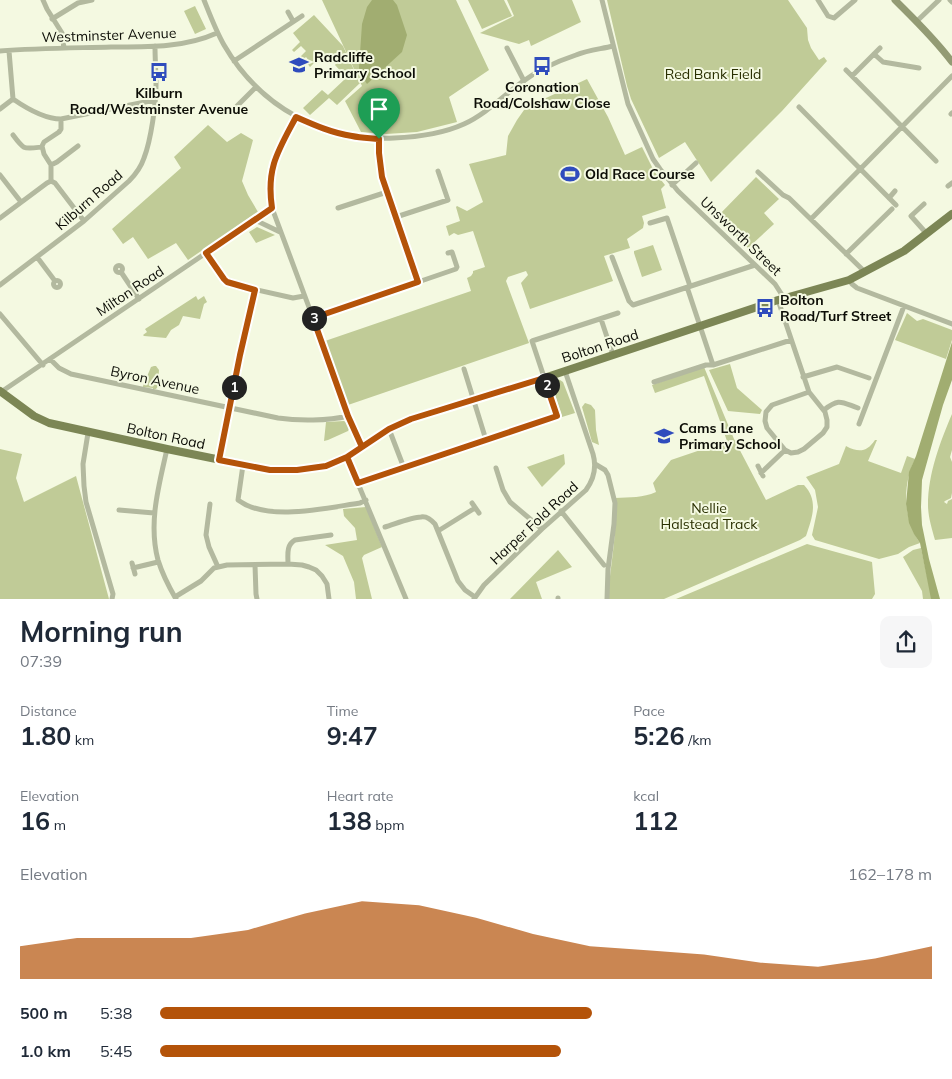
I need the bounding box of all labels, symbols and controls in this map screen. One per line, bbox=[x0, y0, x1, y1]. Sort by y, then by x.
street label: Westminster Avenue bbox=[41, 24, 177, 46]
place label: Radcliffe Primary School bbox=[314, 48, 416, 82]
school or university icon: Radcliffe Primary School bbox=[288, 54, 310, 76]
bus stop icon: Coronation Road/Colshaw Close bbox=[531, 55, 553, 77]
bus stop icon: Kilburn Road/Westminster Avenue bbox=[148, 61, 170, 83]
park label: Red Bank Field bbox=[665, 65, 761, 83]
place label: Coronation Road/Colshaw Close bbox=[473, 78, 611, 112]
place label: Kilburn Road/Westminster Avenue bbox=[70, 84, 249, 118]
pin bbox=[358, 88, 400, 139]
icon: arrive bbox=[365, 95, 393, 123]
sports icon: Old Race Course bbox=[559, 163, 581, 185]
place label: Old Race Course bbox=[585, 165, 695, 183]
street label: Kilburn Road bbox=[52, 166, 126, 234]
street label: Unsworth Street bbox=[697, 193, 786, 279]
street label: Milton Road bbox=[93, 262, 167, 320]
place label: Bolton Road/Turf Street bbox=[780, 291, 892, 325]
bus stop icon: Bolton Road/Turf Street bbox=[754, 297, 776, 319]
pin: 3 bbox=[302, 306, 326, 330]
text: 3 bbox=[310, 309, 319, 327]
street label: Bolton Road bbox=[559, 325, 641, 367]
street label: Byron Avenue bbox=[109, 362, 201, 398]
pin: 2 bbox=[534, 372, 560, 398]
pin: 1 bbox=[222, 374, 246, 400]
text: 2 bbox=[543, 376, 552, 394]
text: 1 bbox=[230, 378, 239, 396]
street label: Bolton Road bbox=[125, 419, 207, 453]
place label: Cams Lane Primary School bbox=[679, 419, 781, 453]
school or university icon: Cams Lane Primary School bbox=[653, 425, 675, 447]
street label: Harper Fold Road bbox=[486, 477, 582, 569]
park label: Nellie Halstead Track bbox=[660, 499, 758, 533]
text: Morning run bbox=[20, 614, 183, 649]
button: share bbox=[880, 616, 932, 668]
text: 07:39 bbox=[20, 651, 62, 671]
text: Distance bbox=[20, 702, 77, 720]
text: Time bbox=[327, 702, 358, 720]
text: Pace bbox=[633, 702, 665, 720]
text: 1.80 bbox=[20, 720, 71, 751]
text: 9:47 bbox=[327, 720, 378, 751]
text: 5:26 bbox=[633, 720, 685, 751]
text: km bbox=[71, 731, 94, 749]
text: /km bbox=[685, 731, 712, 749]
text: Elevation bbox=[20, 787, 79, 805]
text: Heart rate bbox=[327, 787, 393, 805]
text: kcal bbox=[633, 787, 659, 805]
text: 16 bbox=[20, 805, 50, 836]
text: 138 bbox=[327, 805, 372, 836]
text: 112 bbox=[633, 805, 678, 836]
text: m bbox=[50, 816, 66, 834]
text: bpm bbox=[372, 816, 404, 834]
text: Elevation bbox=[20, 864, 88, 884]
text: 162–178 m bbox=[848, 864, 932, 884]
text: 500 m bbox=[20, 1003, 68, 1023]
text: 5:38 bbox=[100, 1003, 132, 1023]
text: 1.0 km bbox=[20, 1041, 71, 1061]
text: 5:45 bbox=[100, 1041, 132, 1061]

